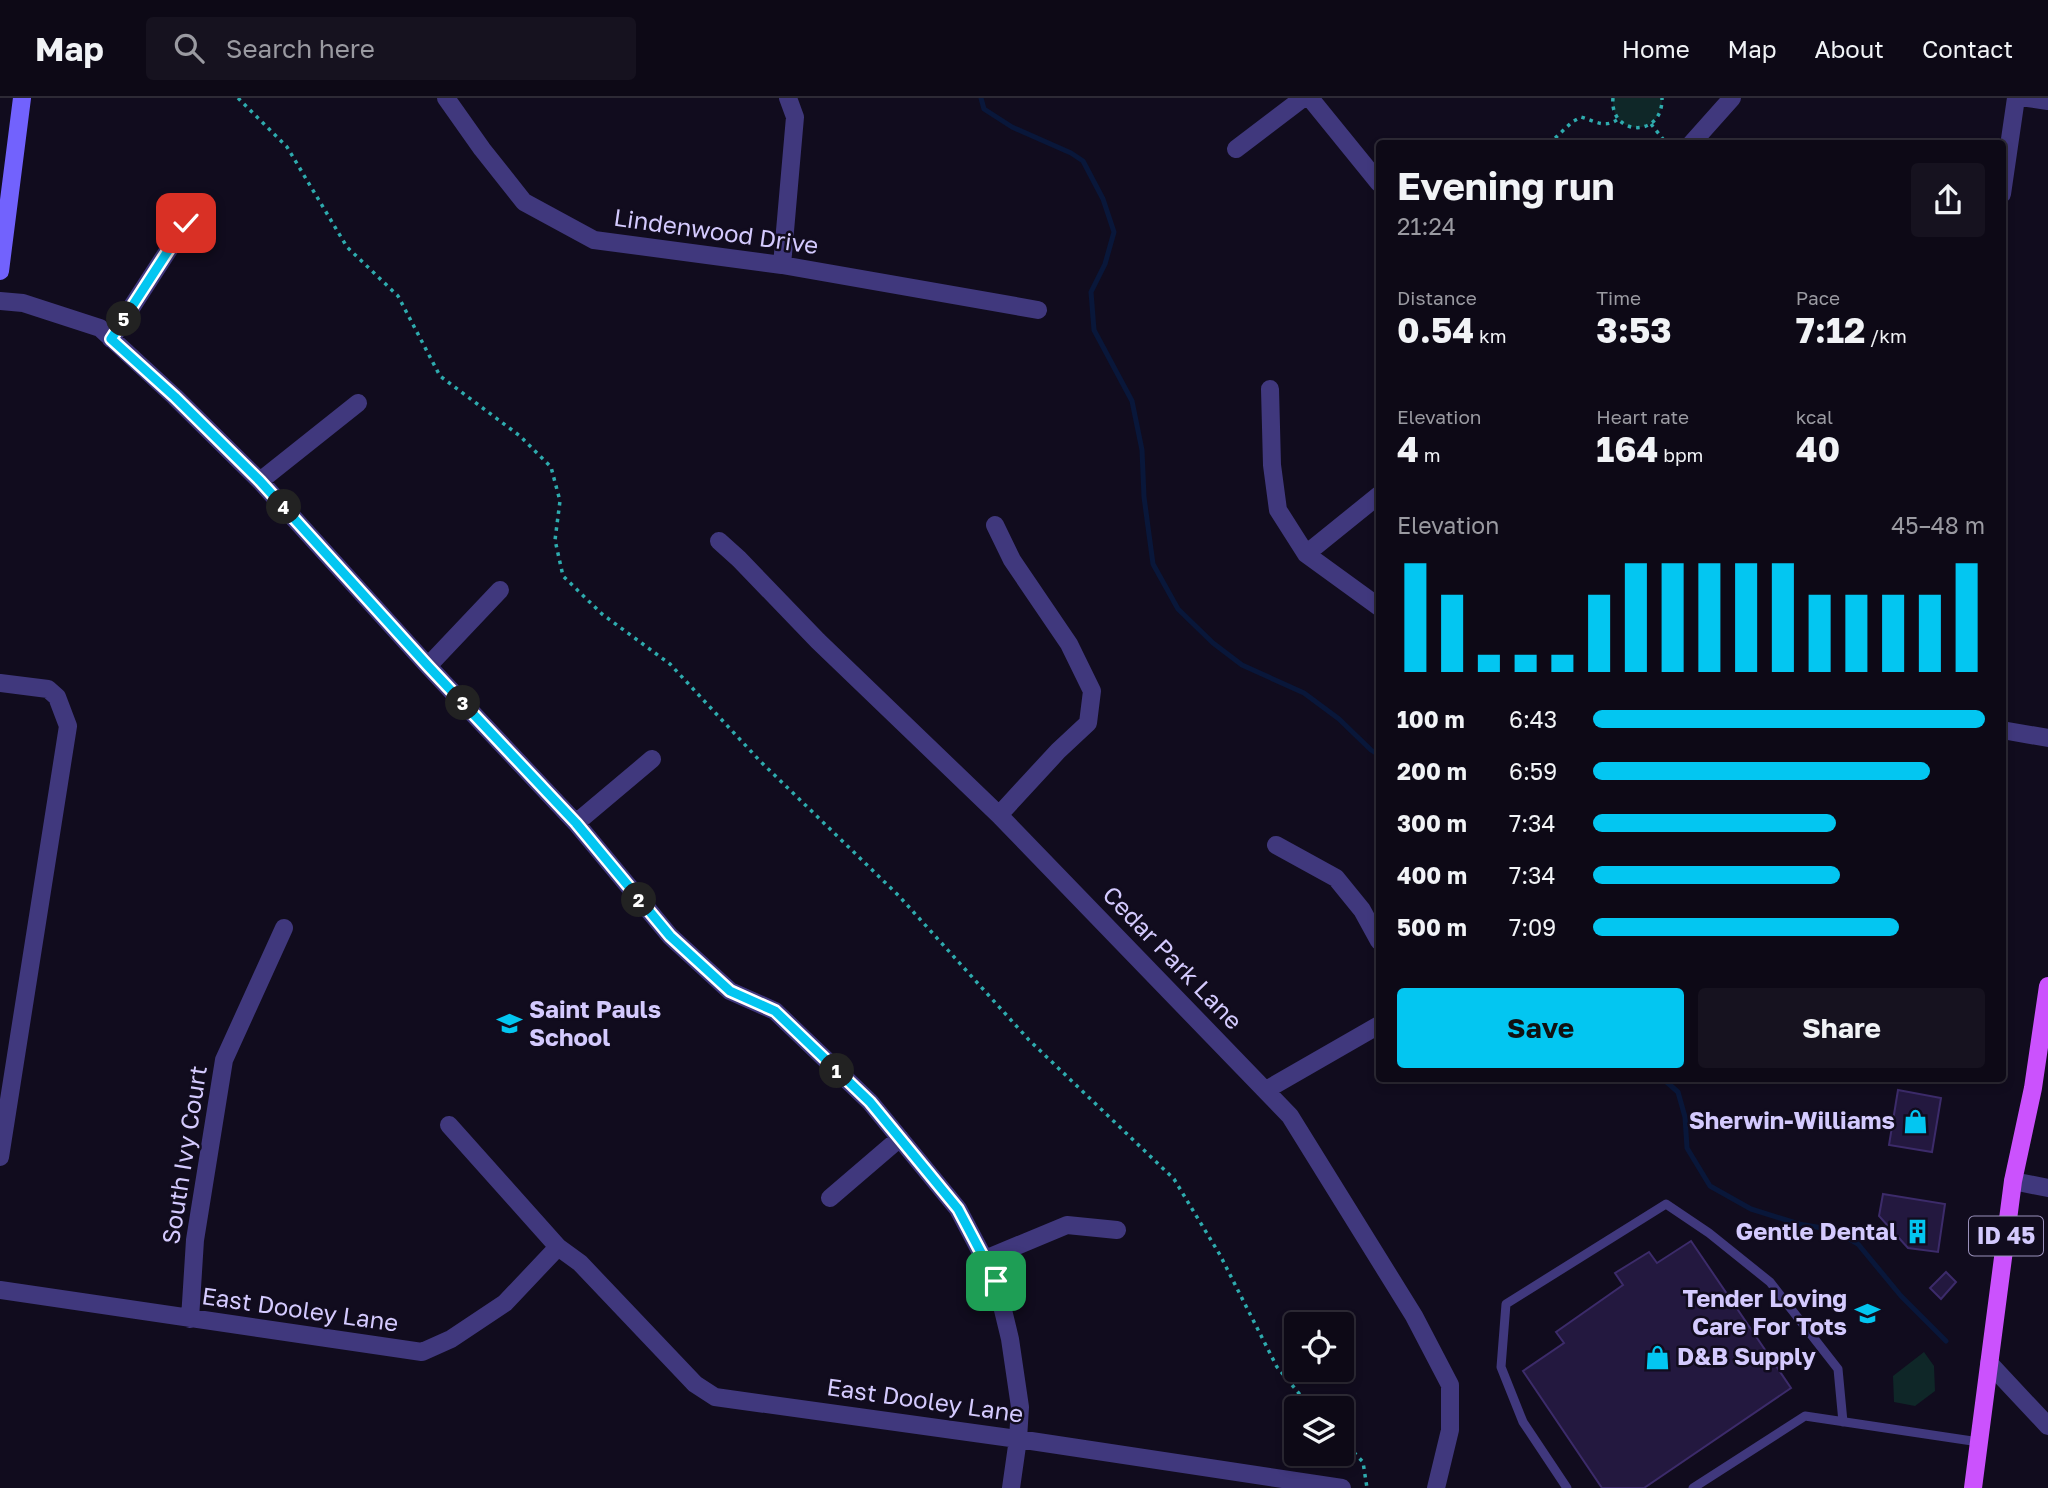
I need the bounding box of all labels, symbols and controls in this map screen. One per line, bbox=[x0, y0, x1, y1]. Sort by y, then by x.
search box bbox=[146, 17, 636, 80]
text: Map bbox=[35, 29, 104, 68]
icon: search bbox=[170, 29, 208, 67]
text: Search here bbox=[226, 33, 375, 64]
text: Home bbox=[1622, 34, 1690, 63]
text: Map bbox=[1728, 34, 1777, 63]
text: About bbox=[1815, 34, 1884, 63]
text: Contact bbox=[1922, 34, 2013, 63]
text: Evening run bbox=[1397, 163, 1615, 208]
button: share bbox=[1911, 163, 1985, 237]
pin bbox=[156, 193, 216, 253]
street label: Lindenwood Drive bbox=[612, 202, 820, 259]
icon: check bbox=[167, 204, 205, 242]
text: 21:24 bbox=[1397, 212, 1456, 240]
text: Distance bbox=[1397, 286, 1477, 309]
text: Time bbox=[1596, 286, 1641, 309]
text: Pace bbox=[1796, 286, 1840, 309]
pin: 5 bbox=[106, 302, 142, 336]
text: 5 bbox=[118, 307, 129, 330]
text: 0.54 bbox=[1397, 309, 1474, 351]
text: 3:53 bbox=[1596, 309, 1672, 351]
text: 7:12 bbox=[1796, 309, 1865, 351]
text: km bbox=[1474, 324, 1507, 347]
text: /km bbox=[1865, 324, 1907, 347]
text: Elevation bbox=[1397, 405, 1482, 428]
text: Heart rate bbox=[1596, 405, 1689, 428]
text: kcal bbox=[1796, 405, 1833, 428]
text: 4 bbox=[1397, 428, 1419, 470]
text: 164 bbox=[1596, 428, 1658, 470]
text: 40 bbox=[1796, 428, 1840, 470]
text: m bbox=[1419, 443, 1440, 466]
text: bpm bbox=[1658, 443, 1703, 466]
pin: 4 bbox=[266, 490, 302, 524]
text: 4 bbox=[278, 495, 289, 518]
text: Elevation bbox=[1397, 511, 1499, 539]
text: 45–48 m bbox=[1891, 511, 1985, 539]
pin: 3 bbox=[446, 686, 480, 720]
text: 3 bbox=[457, 691, 468, 714]
text: 100 m bbox=[1397, 705, 1465, 733]
text: 6:43 bbox=[1509, 705, 1557, 733]
text: 200 m bbox=[1397, 757, 1467, 785]
text: 6:59 bbox=[1509, 757, 1557, 785]
text: 300 m bbox=[1397, 809, 1467, 837]
text: 7:34 bbox=[1509, 809, 1556, 837]
text: 400 m bbox=[1397, 861, 1467, 889]
text: 7:34 bbox=[1509, 861, 1556, 889]
street label: Cedar Park Lane bbox=[1097, 879, 1249, 1035]
pin: 2 bbox=[622, 882, 656, 918]
text: 2 bbox=[633, 888, 644, 911]
text: 500 m bbox=[1397, 913, 1467, 941]
text: 7:09 bbox=[1509, 913, 1556, 941]
button: Save bbox=[1397, 988, 1684, 1068]
button: Share bbox=[1698, 988, 1985, 1068]
place label: Saint Pauls School bbox=[529, 994, 661, 1051]
school or university icon: Saint Pauls School bbox=[495, 1010, 523, 1038]
pin: 1 bbox=[820, 1054, 854, 1088]
text: 1 bbox=[832, 1059, 841, 1082]
street label: South Ivy Court bbox=[155, 1063, 212, 1246]
place label: Sherwin-Williams bbox=[1689, 1105, 1895, 1134]
shop icon: Sherwin-Williams bbox=[1901, 1107, 1929, 1135]
place label: Gentle Dental bbox=[1736, 1216, 1897, 1245]
road number: ID 45 bbox=[1969, 1217, 2043, 1256]
building icon: Gentle Dental bbox=[1903, 1218, 1931, 1246]
pin bbox=[966, 1251, 1026, 1311]
icon: arrive bbox=[977, 1262, 1015, 1300]
street label: East Dooley Lane bbox=[200, 1280, 400, 1337]
place label: Tender Loving Care For Tots bbox=[1683, 1283, 1847, 1340]
school or university icon: Tender Loving Care For Tots bbox=[1853, 1299, 1881, 1327]
map controls bbox=[1284, 1312, 1354, 1466]
button: locate bbox=[1284, 1312, 1354, 1382]
place label: D&B Supply bbox=[1677, 1341, 1817, 1370]
shop icon: D&B Supply bbox=[1643, 1343, 1671, 1371]
street label: East Dooley Lane bbox=[825, 1371, 1025, 1428]
button: layers bbox=[1284, 1396, 1354, 1466]

